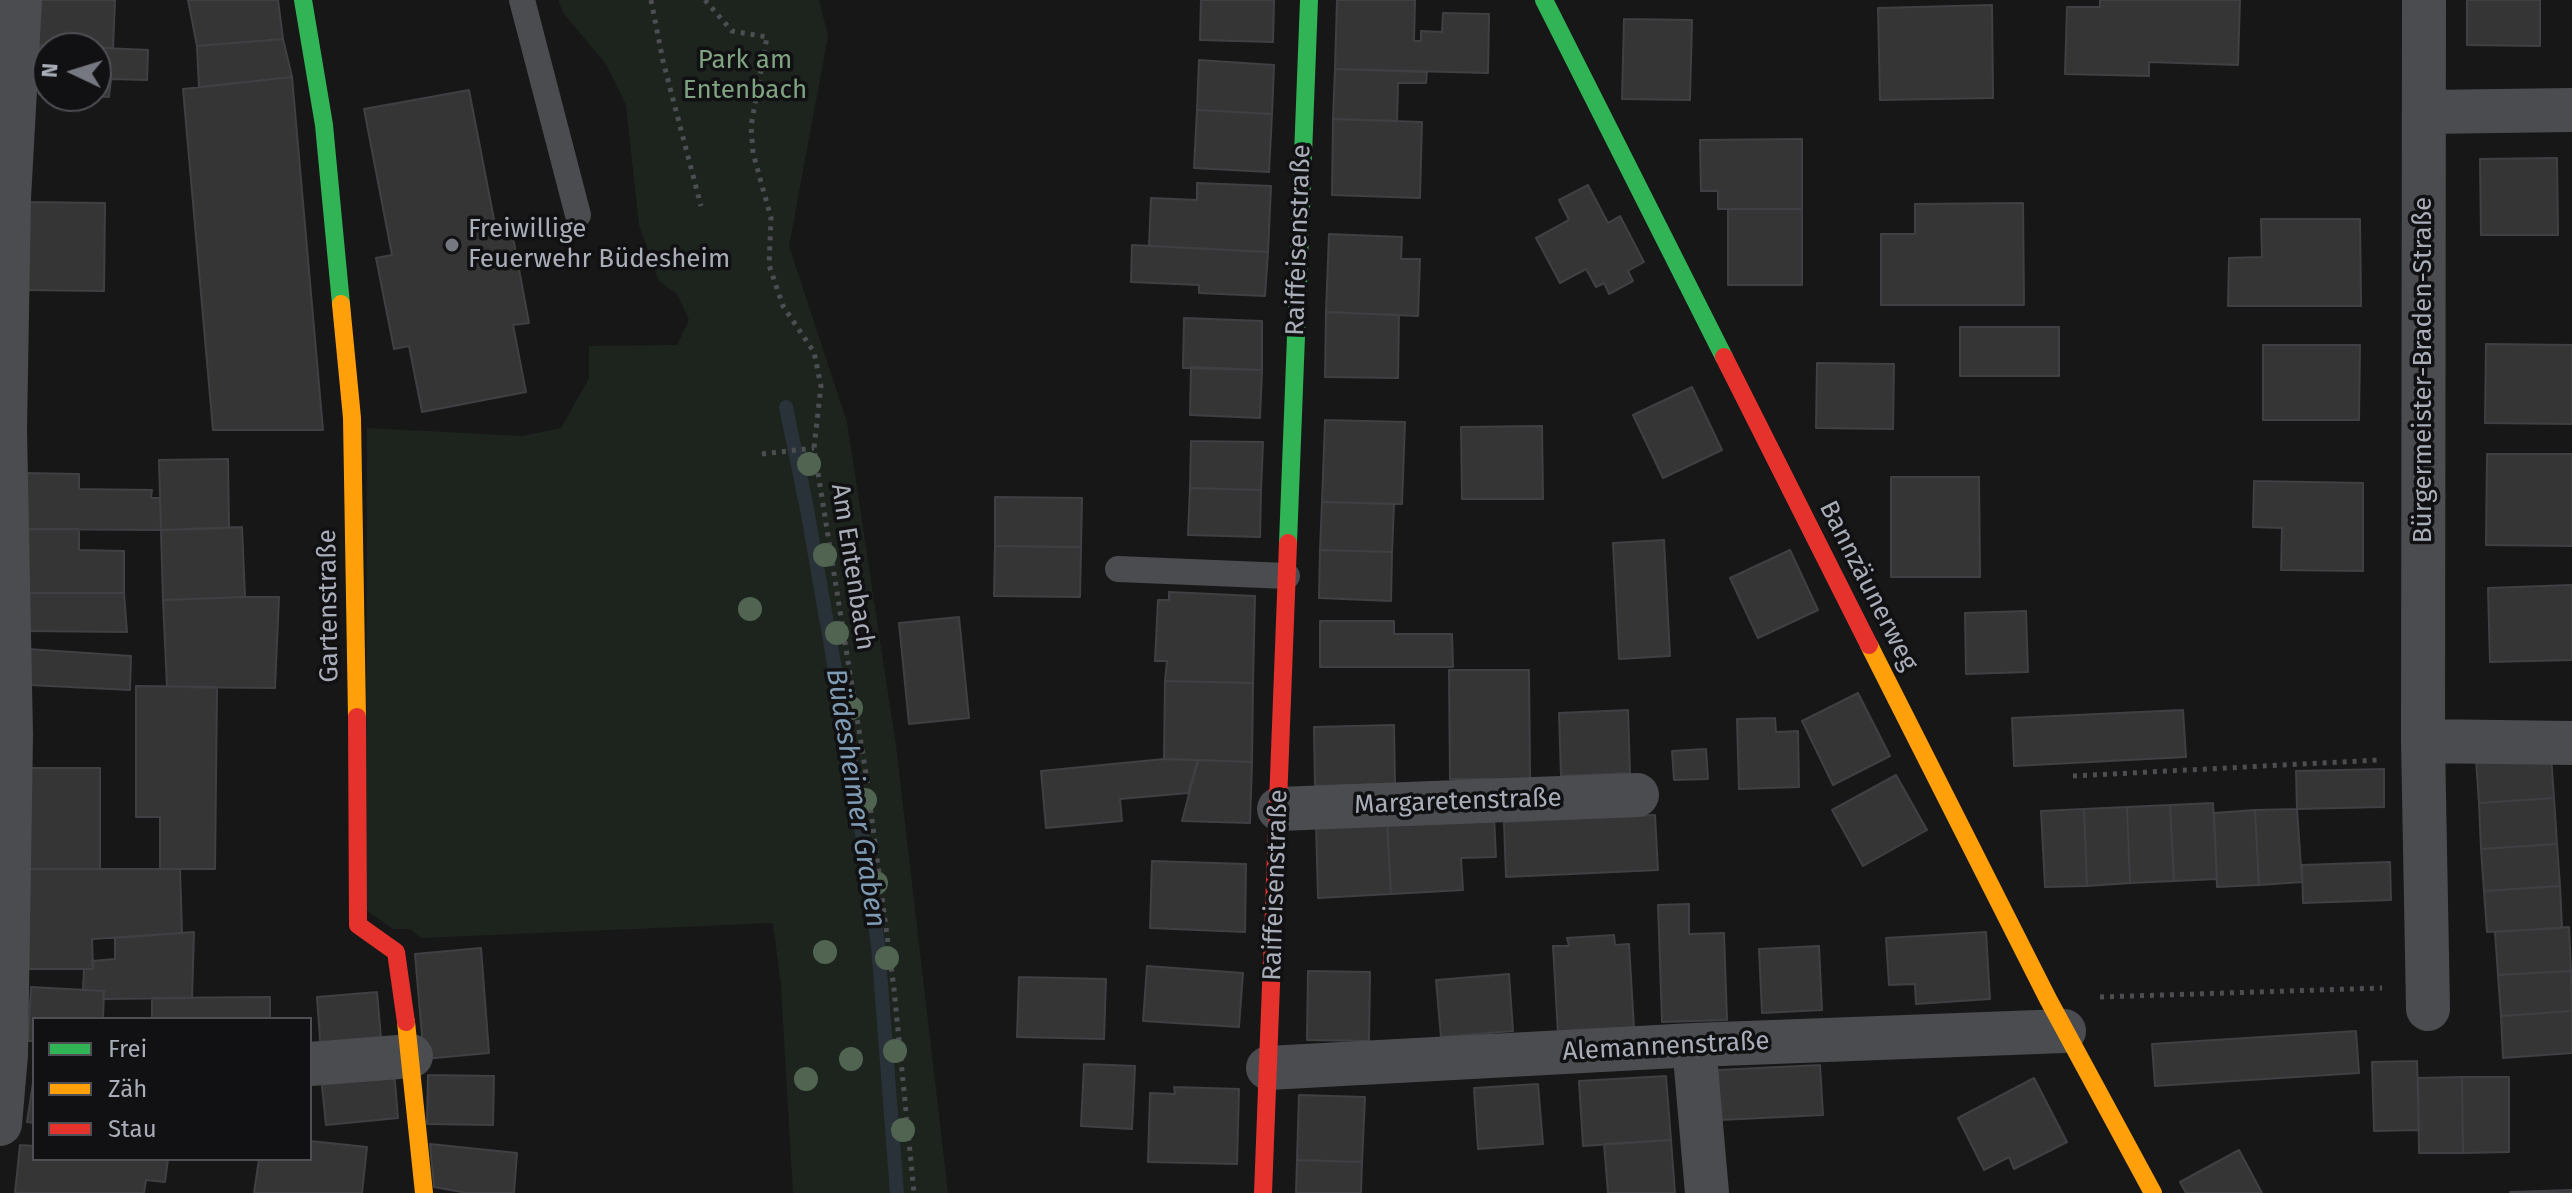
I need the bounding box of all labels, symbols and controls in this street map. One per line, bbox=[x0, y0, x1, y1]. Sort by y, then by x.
north arrow bbox=[32, 32, 112, 112]
park label: Park am Entenbach bbox=[683, 45, 807, 106]
text: N bbox=[36, 62, 64, 79]
street label: Raiffeisenstraße bbox=[1280, 144, 1318, 336]
street label: Bürgermeister-Braden-Straße bbox=[2408, 197, 2440, 543]
place label: Freiwillige Feuerwehr Büdesheim bbox=[468, 214, 730, 276]
marker: Freiwillige Feuerwehr Büdesheim bbox=[443, 236, 461, 254]
street label: Am Entenbach bbox=[823, 481, 881, 653]
street label: Bannzäunerweg bbox=[1812, 496, 1924, 676]
street label: Gartenstraße bbox=[312, 529, 346, 683]
water label: Büdesheimer Graben bbox=[818, 666, 892, 930]
street label: Margaretenstraße bbox=[1354, 783, 1562, 821]
street label: Raiffeisenstraße bbox=[1257, 789, 1295, 981]
legend bbox=[32, 1017, 312, 1161]
street label: Alemannenstraße bbox=[1562, 1026, 1770, 1068]
text: Frei bbox=[108, 1035, 147, 1063]
text: Zäh bbox=[108, 1075, 147, 1103]
text: Stau bbox=[108, 1115, 157, 1143]

